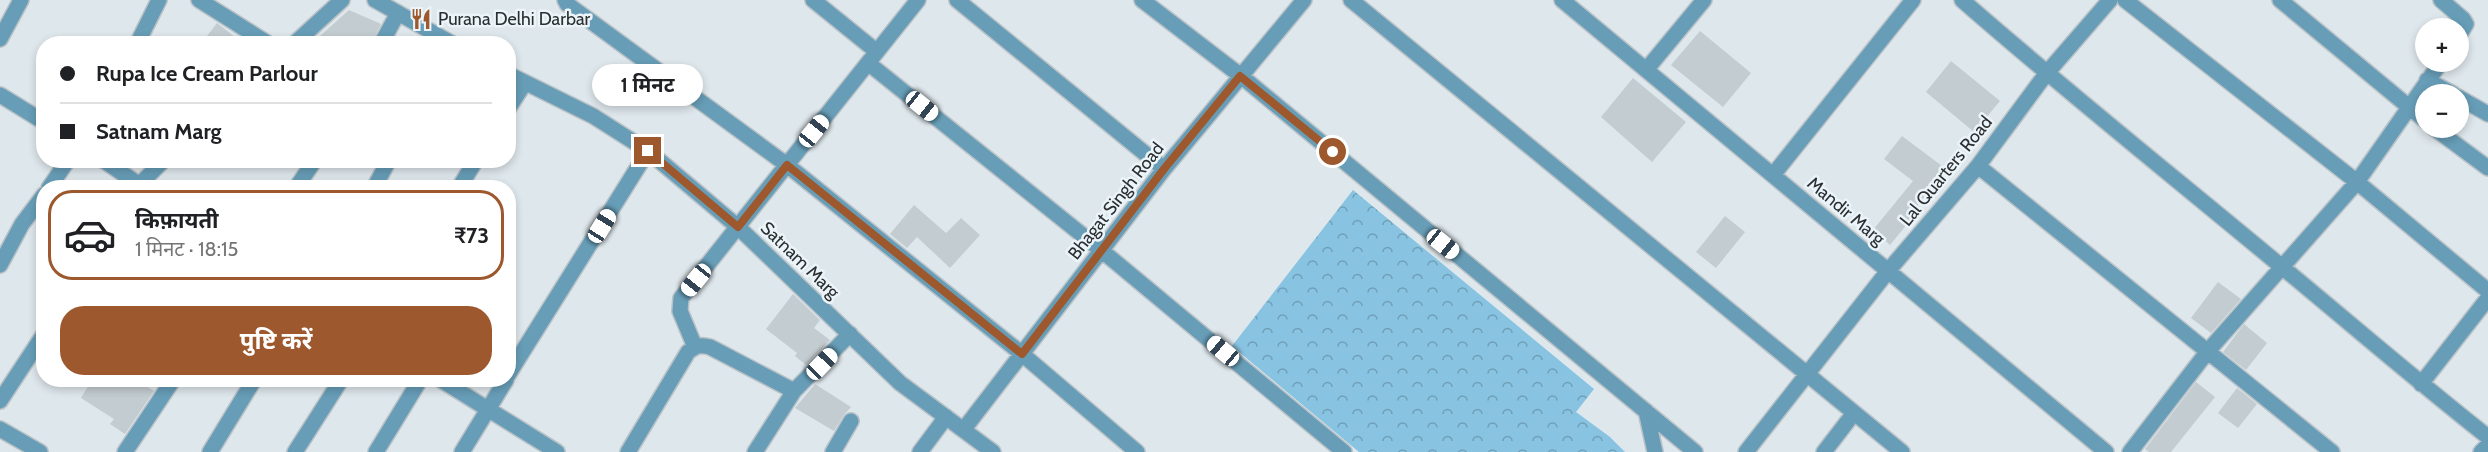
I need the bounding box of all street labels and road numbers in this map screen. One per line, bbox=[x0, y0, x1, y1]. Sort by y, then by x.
street label: Lal Quarters Road bbox=[1895, 112, 1997, 230]
street label: Bhagat Singh Road bbox=[1063, 138, 1169, 264]
street label: Mandir Marg bbox=[1803, 172, 1890, 250]
street label: Satnam Marg bbox=[756, 217, 845, 304]

